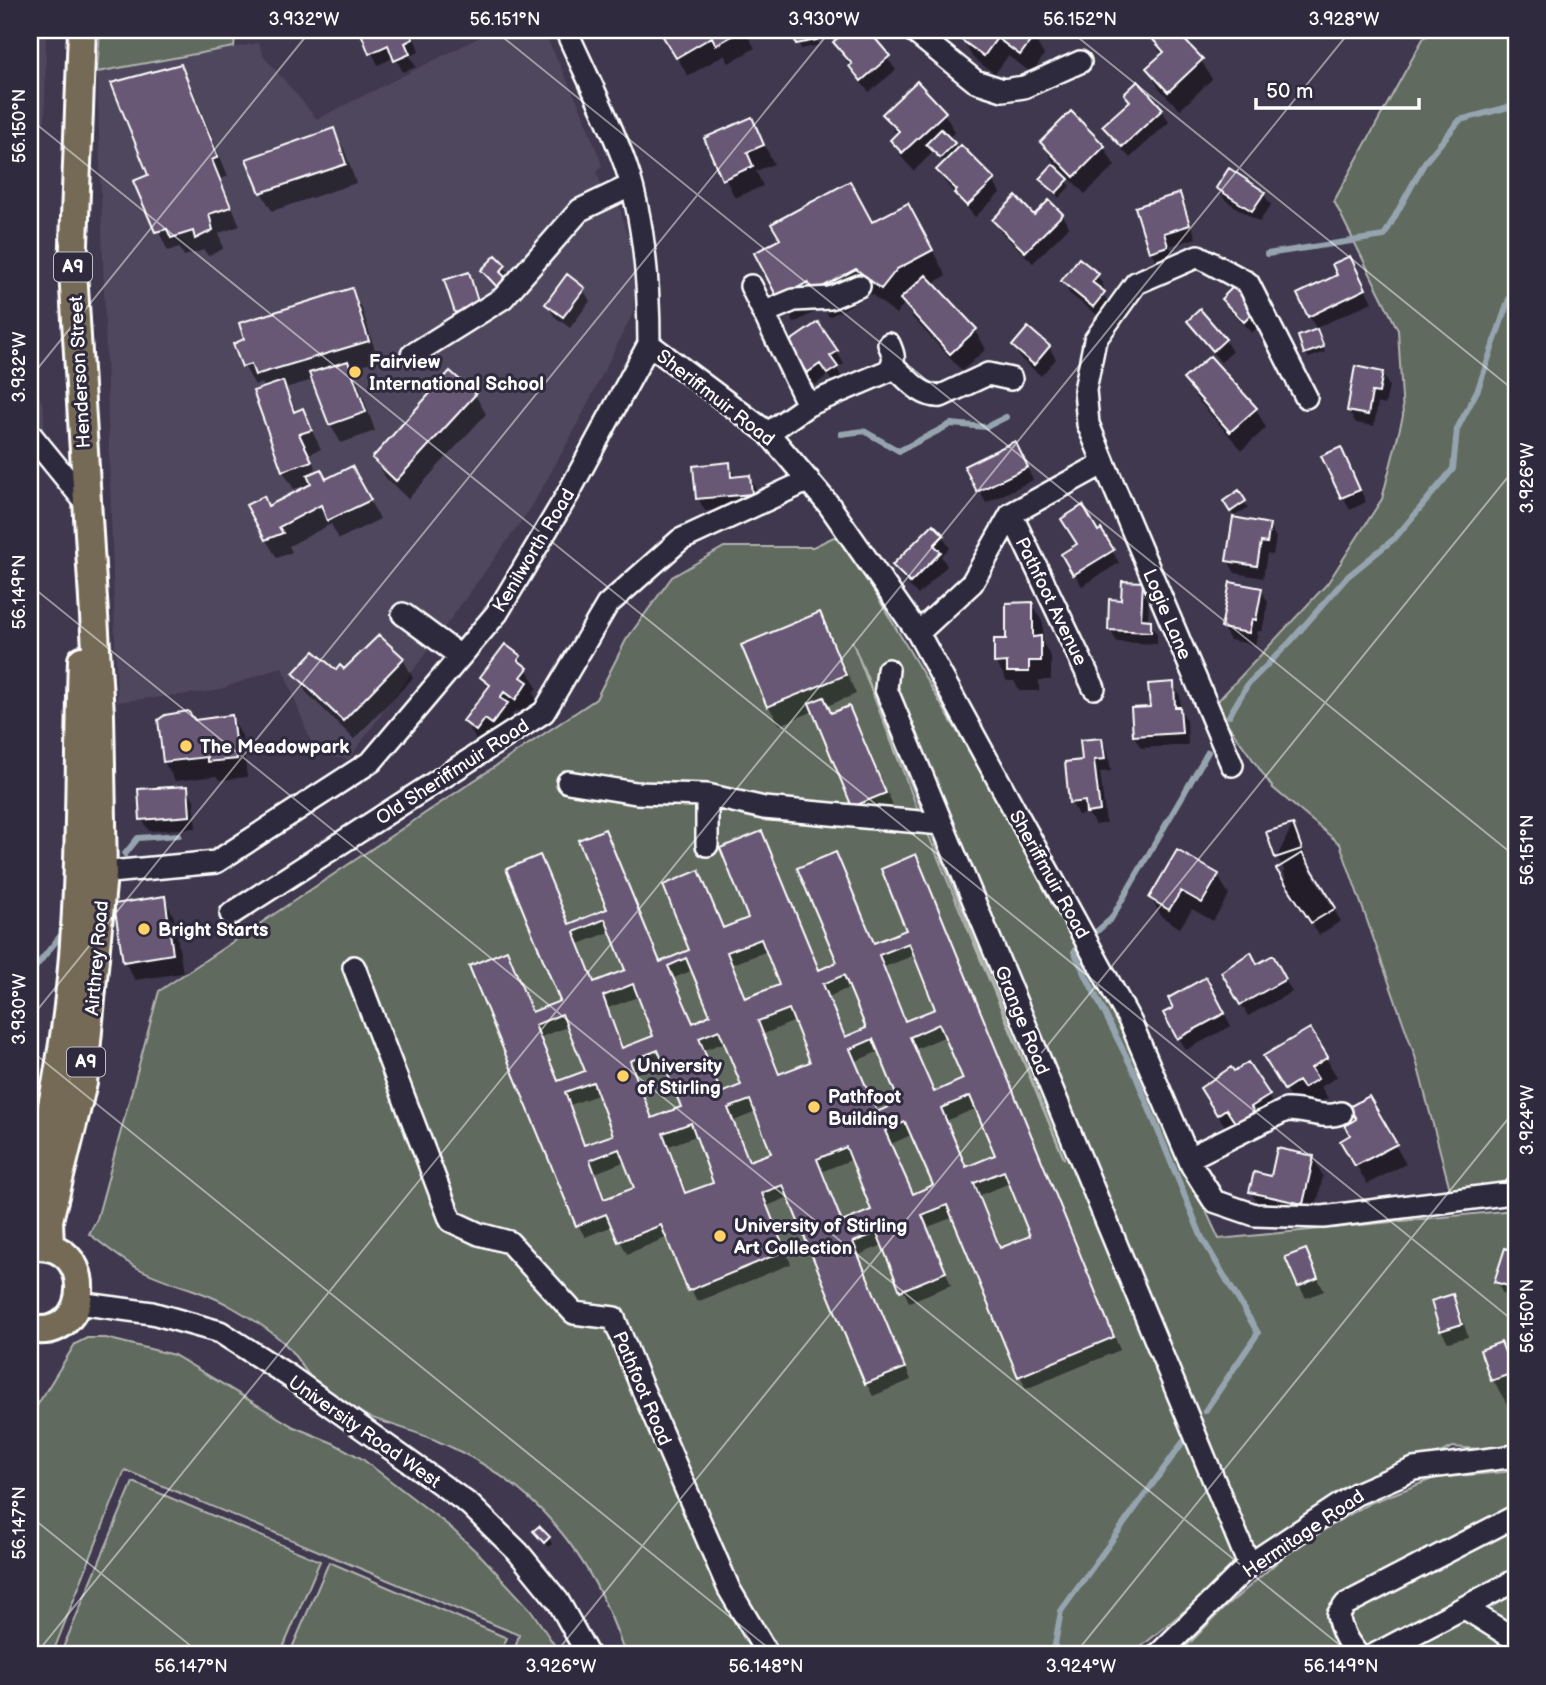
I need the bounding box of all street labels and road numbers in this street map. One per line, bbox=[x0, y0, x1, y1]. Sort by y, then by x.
road number: A9 bbox=[54, 253, 92, 282]
street label: Henderson Street bbox=[65, 295, 96, 449]
street label: Sheriffmuir Road bbox=[651, 345, 779, 451]
street label: Kenilworth Road bbox=[488, 485, 580, 617]
street label: Pathfoot Avenue bbox=[1010, 534, 1092, 669]
street label: Logie Lane bbox=[1137, 566, 1196, 663]
street label: Old Sheriffmuir Road bbox=[372, 714, 534, 830]
street label: Sheriffmuir Road bbox=[1004, 806, 1094, 943]
street label: Airthrey Road bbox=[81, 900, 114, 1017]
street label: Grange Road bbox=[989, 963, 1054, 1078]
road number: A9 bbox=[67, 1048, 105, 1077]
street label: Pathfoot Road bbox=[607, 1328, 676, 1449]
street label: University Road West bbox=[284, 1371, 445, 1494]
street label: Hermitage Road bbox=[1239, 1485, 1369, 1583]

